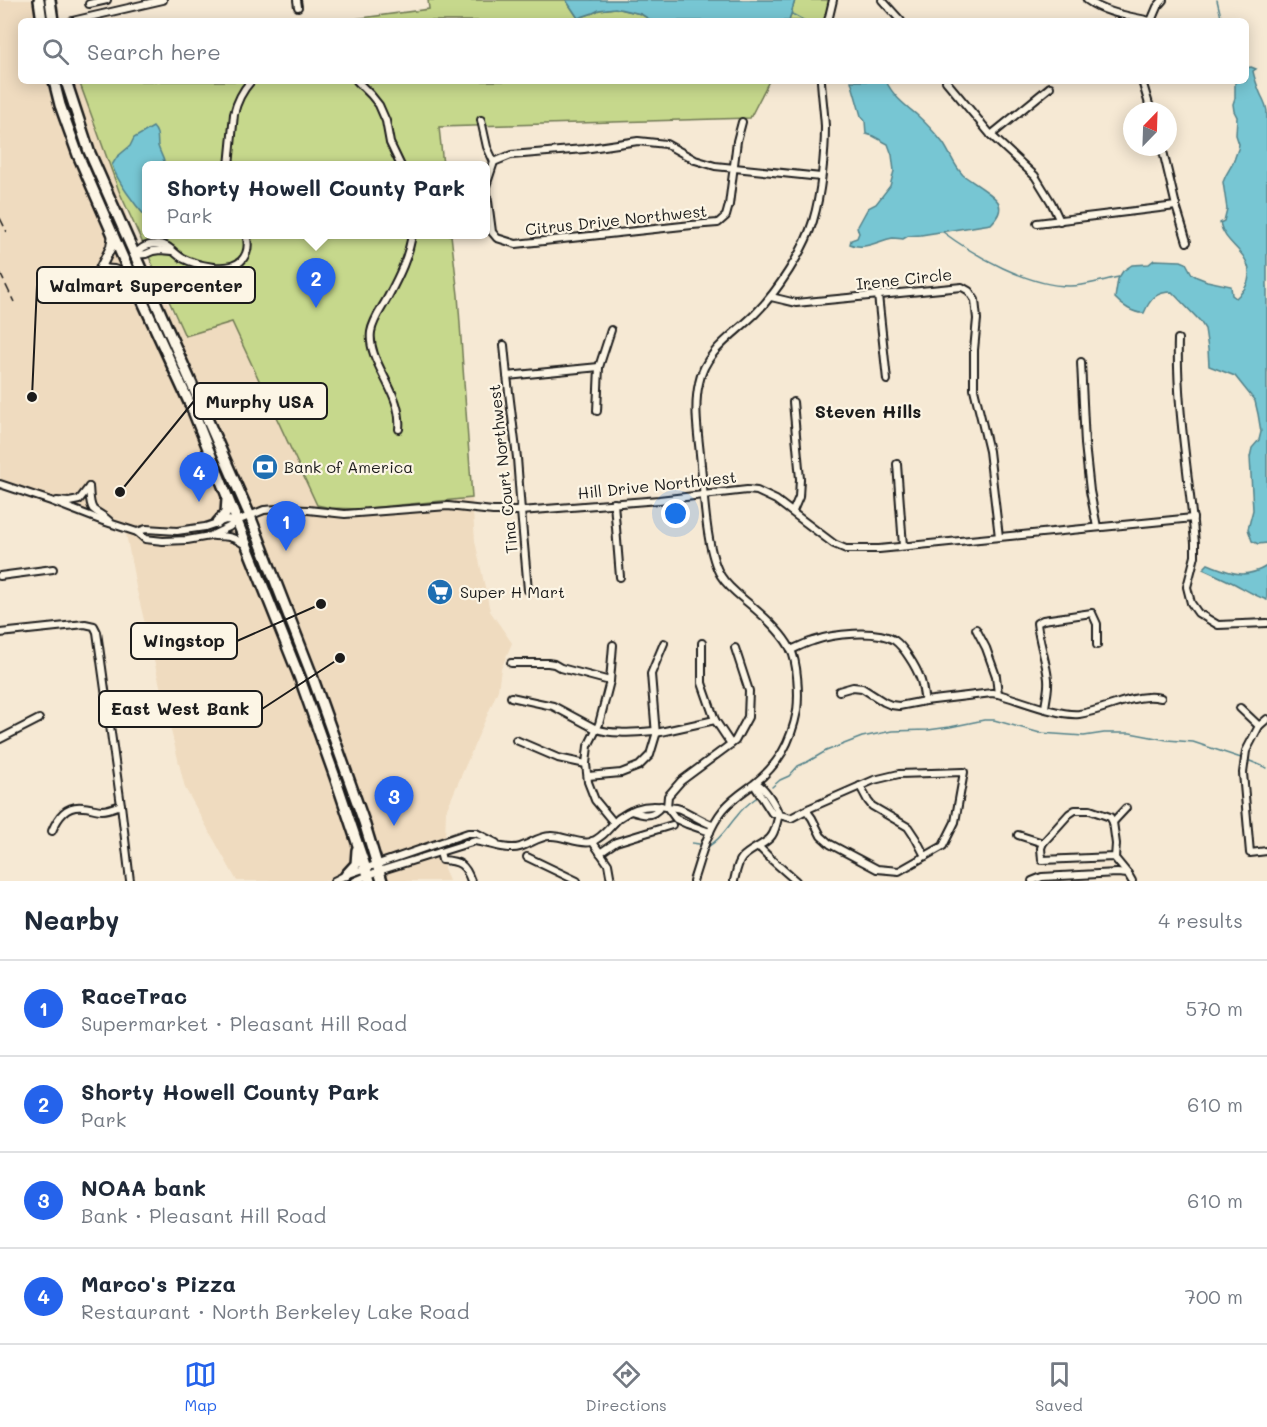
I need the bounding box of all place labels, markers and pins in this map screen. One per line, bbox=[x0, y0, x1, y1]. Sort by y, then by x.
pin: 2 bbox=[296, 258, 336, 308]
callout: Walmart Supercenter bbox=[37, 267, 255, 303]
callout: Murphy USA bbox=[194, 383, 327, 419]
pin: 4 bbox=[180, 452, 218, 502]
bank icon: Bank of America bbox=[250, 452, 280, 482]
place label: Bank of America bbox=[284, 456, 413, 477]
pin: 1 bbox=[266, 502, 306, 551]
supermarket icon: Super H Mart bbox=[425, 577, 455, 607]
place label: Super H Mart bbox=[460, 581, 565, 602]
callout: Wingstop bbox=[131, 623, 237, 659]
callout: East West Bank bbox=[99, 691, 262, 727]
pin: 3 bbox=[374, 776, 414, 826]

